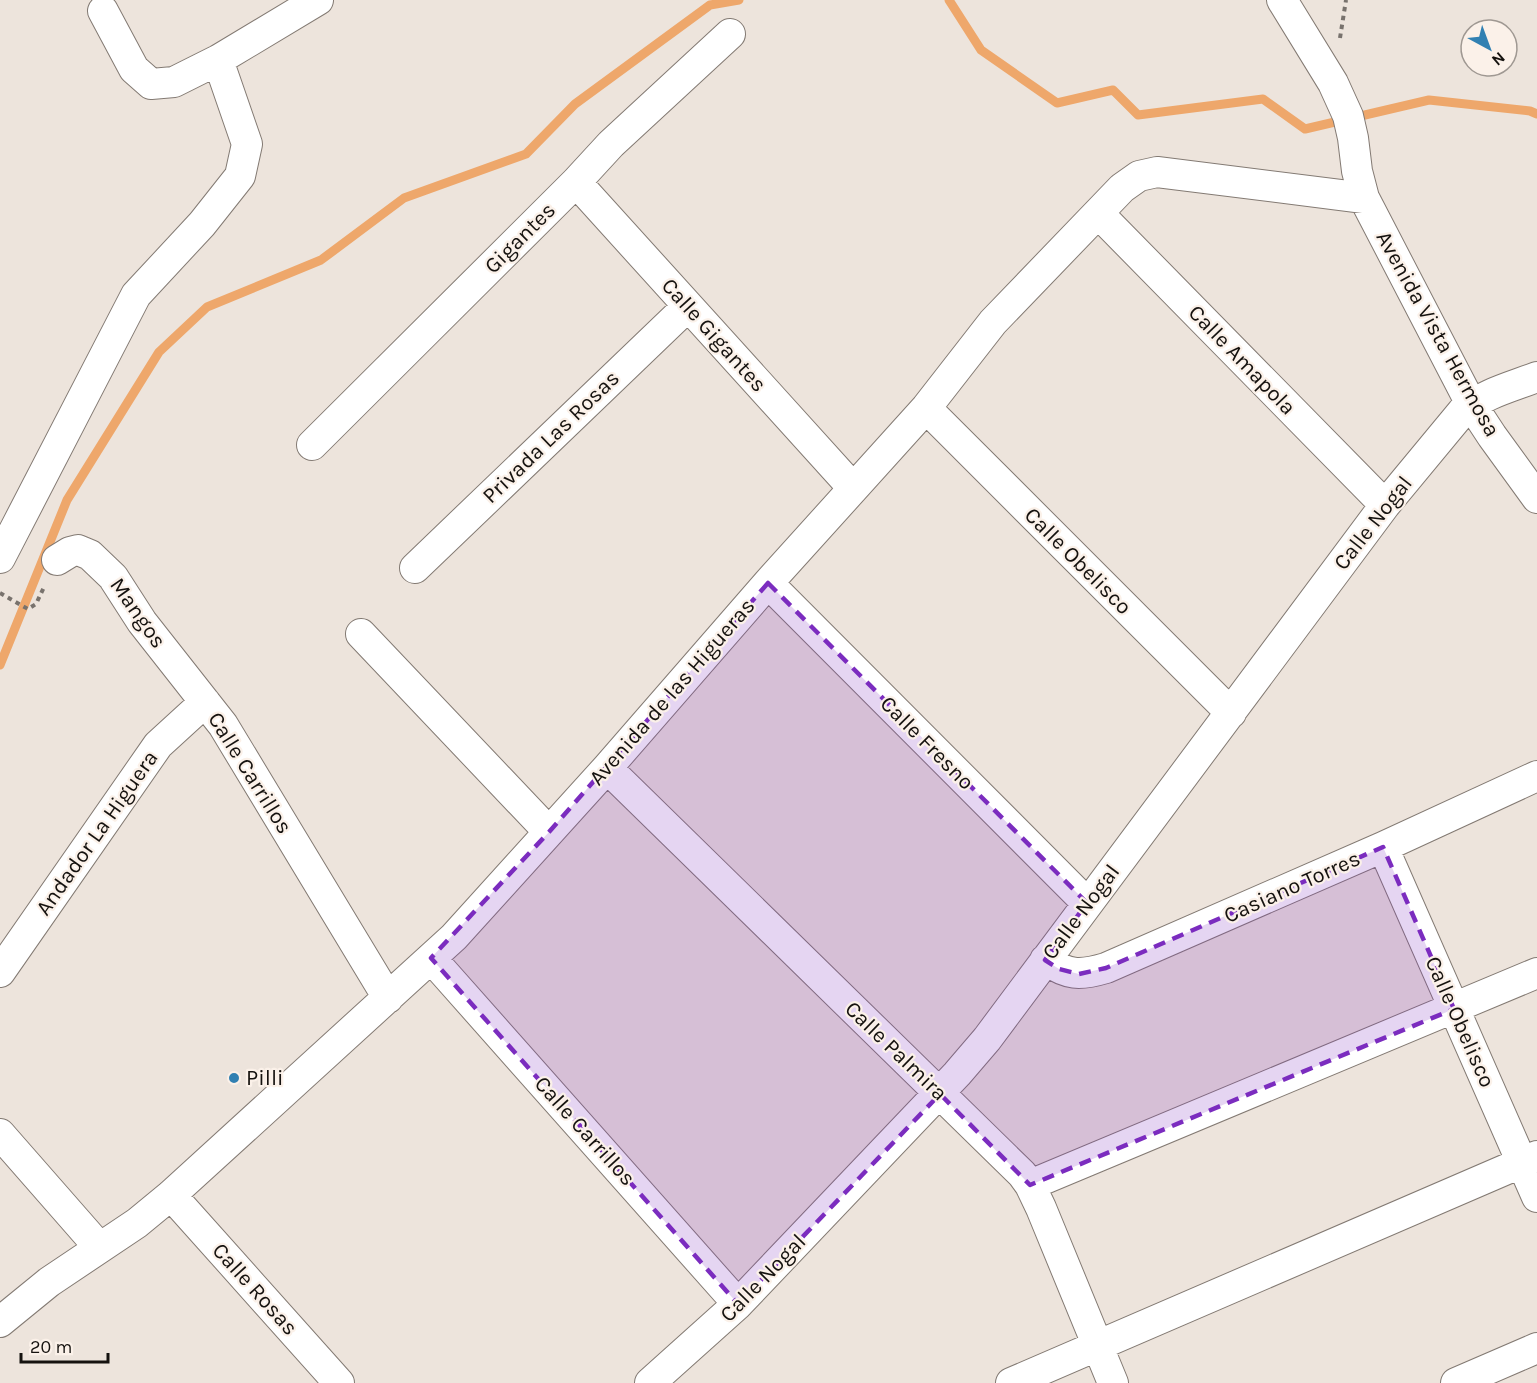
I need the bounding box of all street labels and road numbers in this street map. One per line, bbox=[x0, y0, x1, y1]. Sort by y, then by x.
street label: Gigantes bbox=[479, 197, 561, 279]
street label: Avenida Vista Hermosa bbox=[1371, 227, 1505, 441]
street label: Calle Gigantes bbox=[656, 273, 772, 397]
street label: Calle Amapola bbox=[1183, 300, 1301, 420]
street label: Privada Las Rosas bbox=[477, 365, 625, 509]
street label: Calle Nogal bbox=[1328, 471, 1418, 575]
street label: Calle Obelisco bbox=[1019, 502, 1137, 620]
street label: Mangos bbox=[104, 573, 172, 653]
street label: Avenida de las Higueras bbox=[584, 593, 760, 791]
street label: Calle Fresno bbox=[875, 691, 979, 795]
street label: Calle Carrillos bbox=[202, 707, 298, 839]
street label: Andador La Higuera bbox=[30, 746, 164, 920]
street label: Casiano Torres bbox=[1220, 845, 1364, 929]
street label: Calle Nogal bbox=[1037, 859, 1125, 965]
street label: Calle Obelisco bbox=[1420, 952, 1500, 1092]
street label: Calle Palmira bbox=[839, 996, 953, 1106]
street label: Calle Carrillos bbox=[529, 1071, 641, 1191]
street label: Calle Nogal bbox=[715, 1229, 811, 1327]
street label: Calle Rosas bbox=[207, 1238, 303, 1340]

